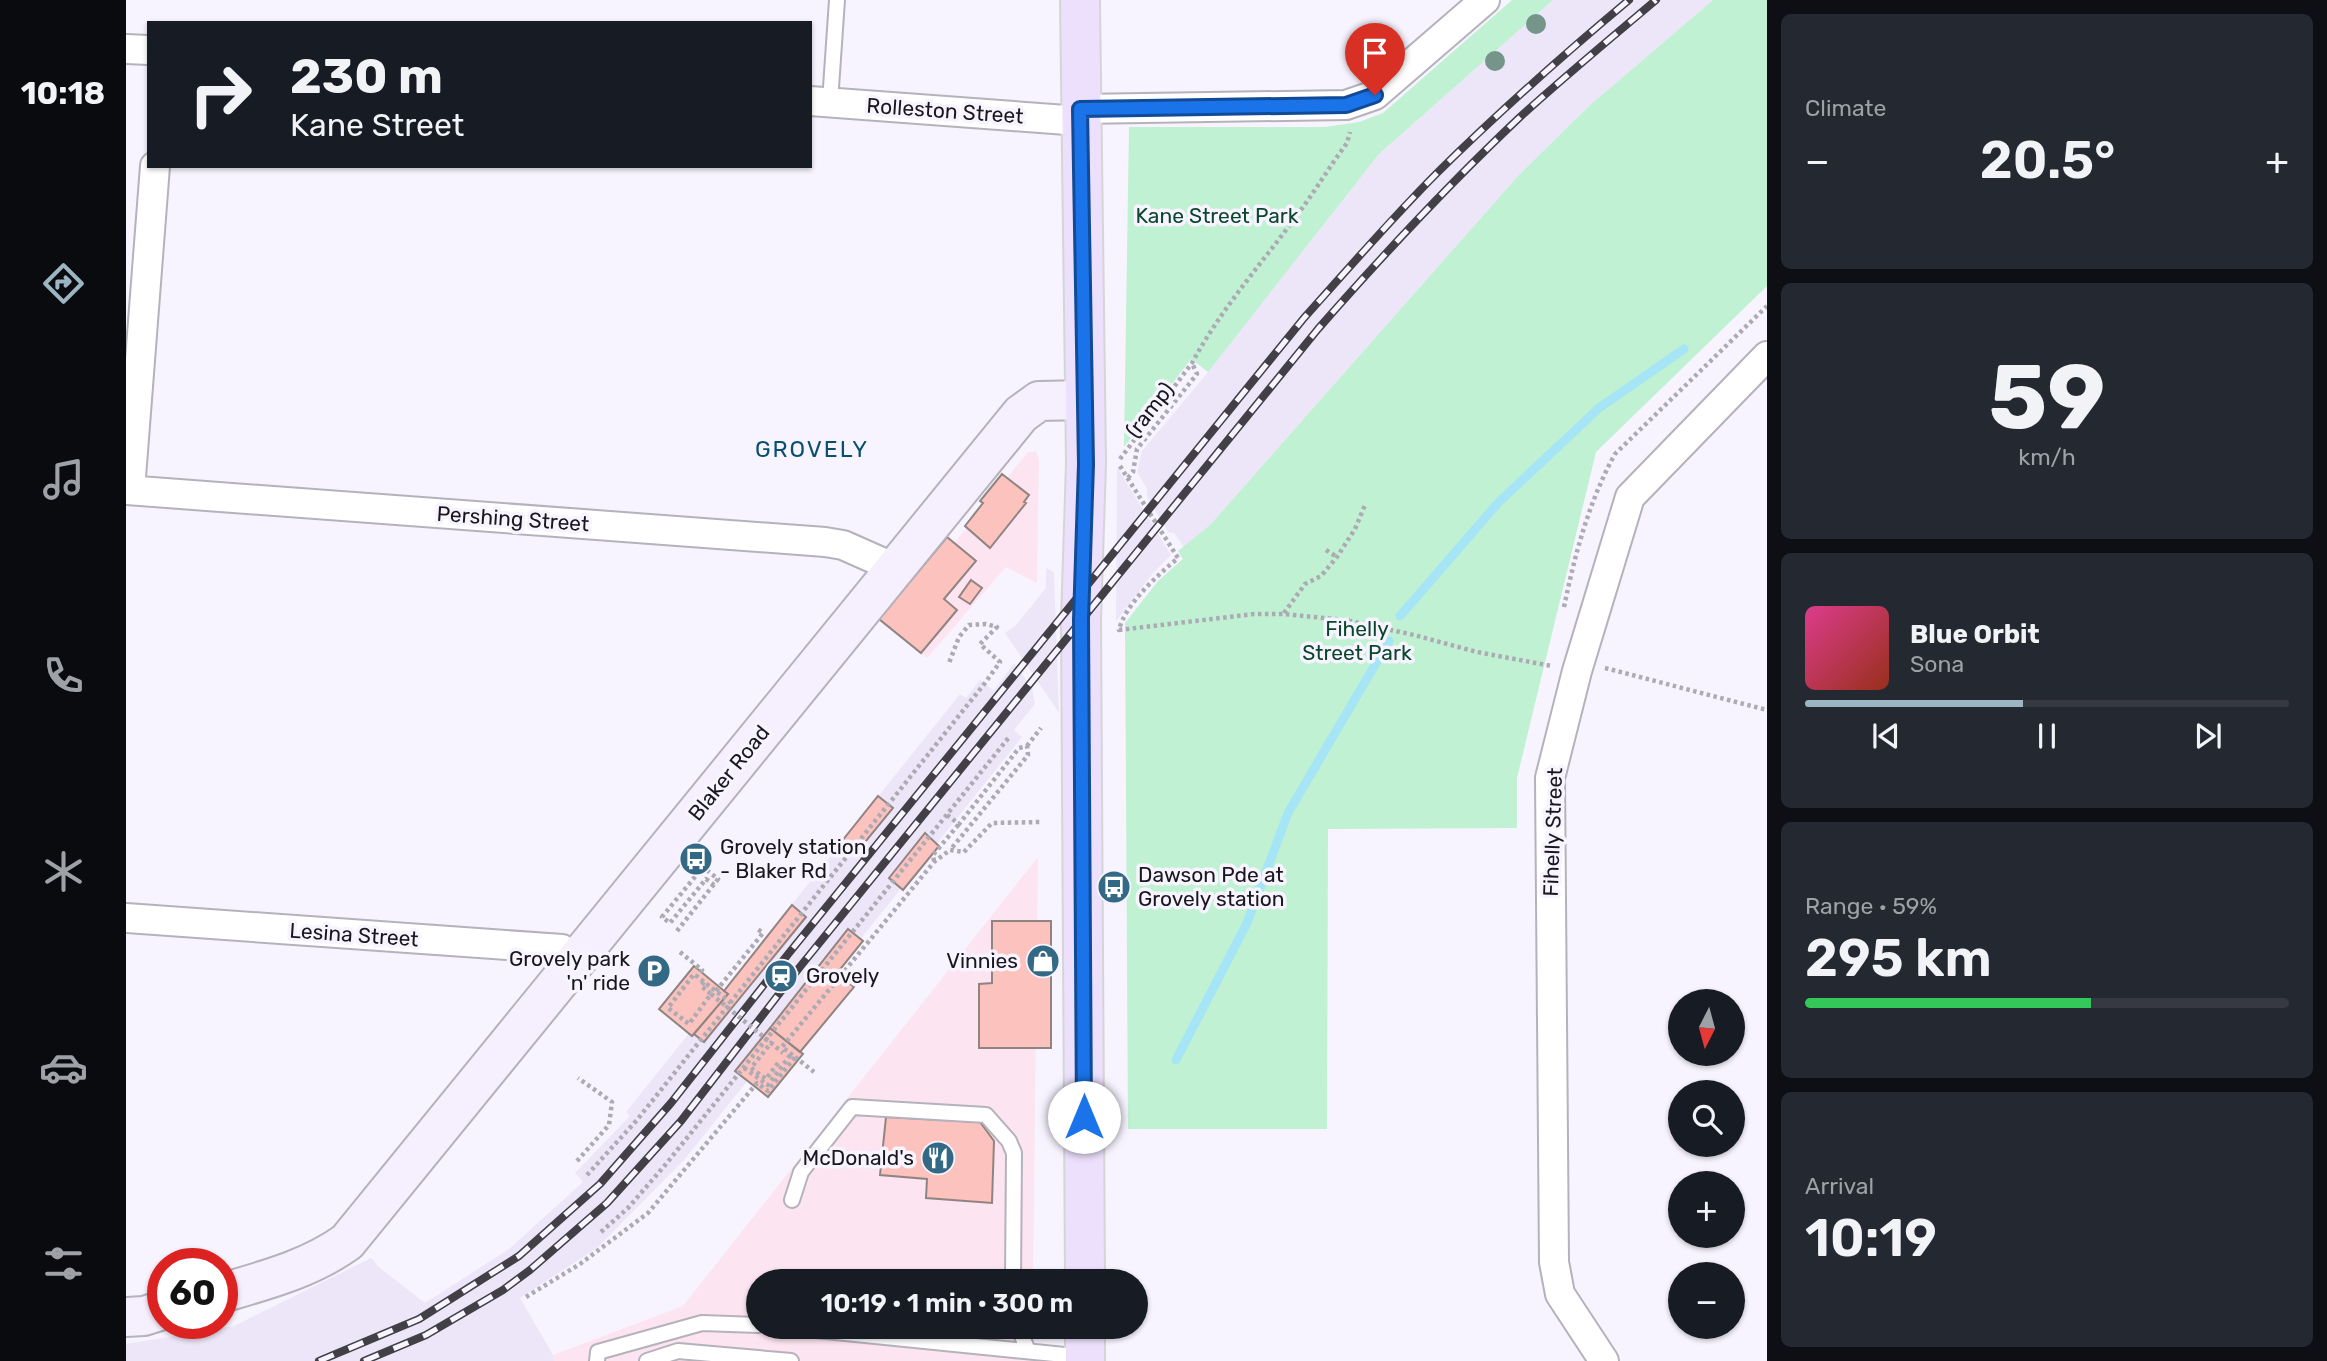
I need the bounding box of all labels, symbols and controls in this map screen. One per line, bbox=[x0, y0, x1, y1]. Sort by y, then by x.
pin bbox=[1345, 23, 1405, 95]
icon: arrive bbox=[1356, 34, 1394, 72]
text: 230 m bbox=[290, 47, 443, 105]
icon: right bbox=[175, 49, 266, 140]
text: 10:18 bbox=[21, 74, 105, 112]
street label: Rolleston Street bbox=[866, 93, 1024, 128]
text: Climate bbox=[1805, 94, 1886, 122]
text: Kane Street bbox=[290, 106, 464, 144]
text: 20.5° bbox=[1980, 129, 2115, 191]
text: − bbox=[1805, 138, 1830, 184]
text: + bbox=[2265, 138, 2289, 184]
park label: Kane Street Park bbox=[1135, 203, 1299, 228]
icon: directions bbox=[39, 259, 88, 308]
text: 59 bbox=[1988, 343, 2106, 451]
street label: (ramp) bbox=[1120, 377, 1179, 442]
district label: GROVELY bbox=[755, 435, 869, 463]
text: km/h bbox=[2018, 443, 2076, 471]
icon: music bbox=[39, 455, 88, 504]
street label: Pershing Street bbox=[436, 501, 590, 536]
park label: Fihelly Street Park bbox=[1302, 616, 1412, 665]
text: Blue Orbit bbox=[1910, 619, 2040, 650]
text: Sona bbox=[1910, 650, 1964, 678]
icon: phone bbox=[39, 651, 88, 700]
icon: previous bbox=[1867, 717, 1905, 755]
icon: pause bbox=[2028, 717, 2066, 755]
icon: next bbox=[2189, 717, 2227, 755]
street label: Blaker Road bbox=[683, 720, 775, 825]
street label: Fihelly Street bbox=[1538, 767, 1567, 897]
place label: Grovely station - Blaker Rd bbox=[720, 834, 867, 883]
bus stop icon: Grovely station - Blaker Rd bbox=[677, 840, 715, 878]
icon: climate bbox=[39, 847, 88, 896]
place label: Dawson Pde at Grovely station bbox=[1138, 862, 1285, 911]
bus stop icon: Dawson Pde at Grovely station bbox=[1095, 868, 1133, 906]
text: Range · 59% bbox=[1805, 892, 1937, 920]
street label: Lesina Street bbox=[289, 918, 419, 951]
text: 295 km bbox=[1805, 927, 1992, 989]
shop icon: Vinnies bbox=[1024, 942, 1062, 980]
place label: Grovely park 'n' ride bbox=[509, 946, 630, 995]
place label: Vinnies bbox=[946, 948, 1018, 973]
parking icon: Grovely park 'n' ride bbox=[635, 952, 673, 990]
station icon: Grovely bbox=[762, 957, 800, 995]
place label: Grovely bbox=[806, 963, 880, 988]
north arrow bbox=[1668, 989, 1745, 1066]
map controls bbox=[1668, 989, 1745, 1339]
icon: car bbox=[39, 1043, 88, 1092]
position arrow bbox=[1047, 1080, 1121, 1154]
button: search bbox=[1668, 1080, 1745, 1157]
restaurant icon: McDonald's bbox=[919, 1139, 957, 1177]
place label: McDonald's bbox=[802, 1145, 914, 1170]
button: + bbox=[1668, 1171, 1745, 1248]
text: Arrival bbox=[1805, 1172, 1874, 1200]
text: 10:19 bbox=[1805, 1207, 1937, 1269]
icon: filters bbox=[39, 1239, 88, 1288]
speed limit sign: 60 bbox=[147, 1248, 238, 1339]
button: − bbox=[1668, 1262, 1745, 1339]
text: 10:19 · 1 min · 300 m bbox=[821, 1288, 1073, 1319]

